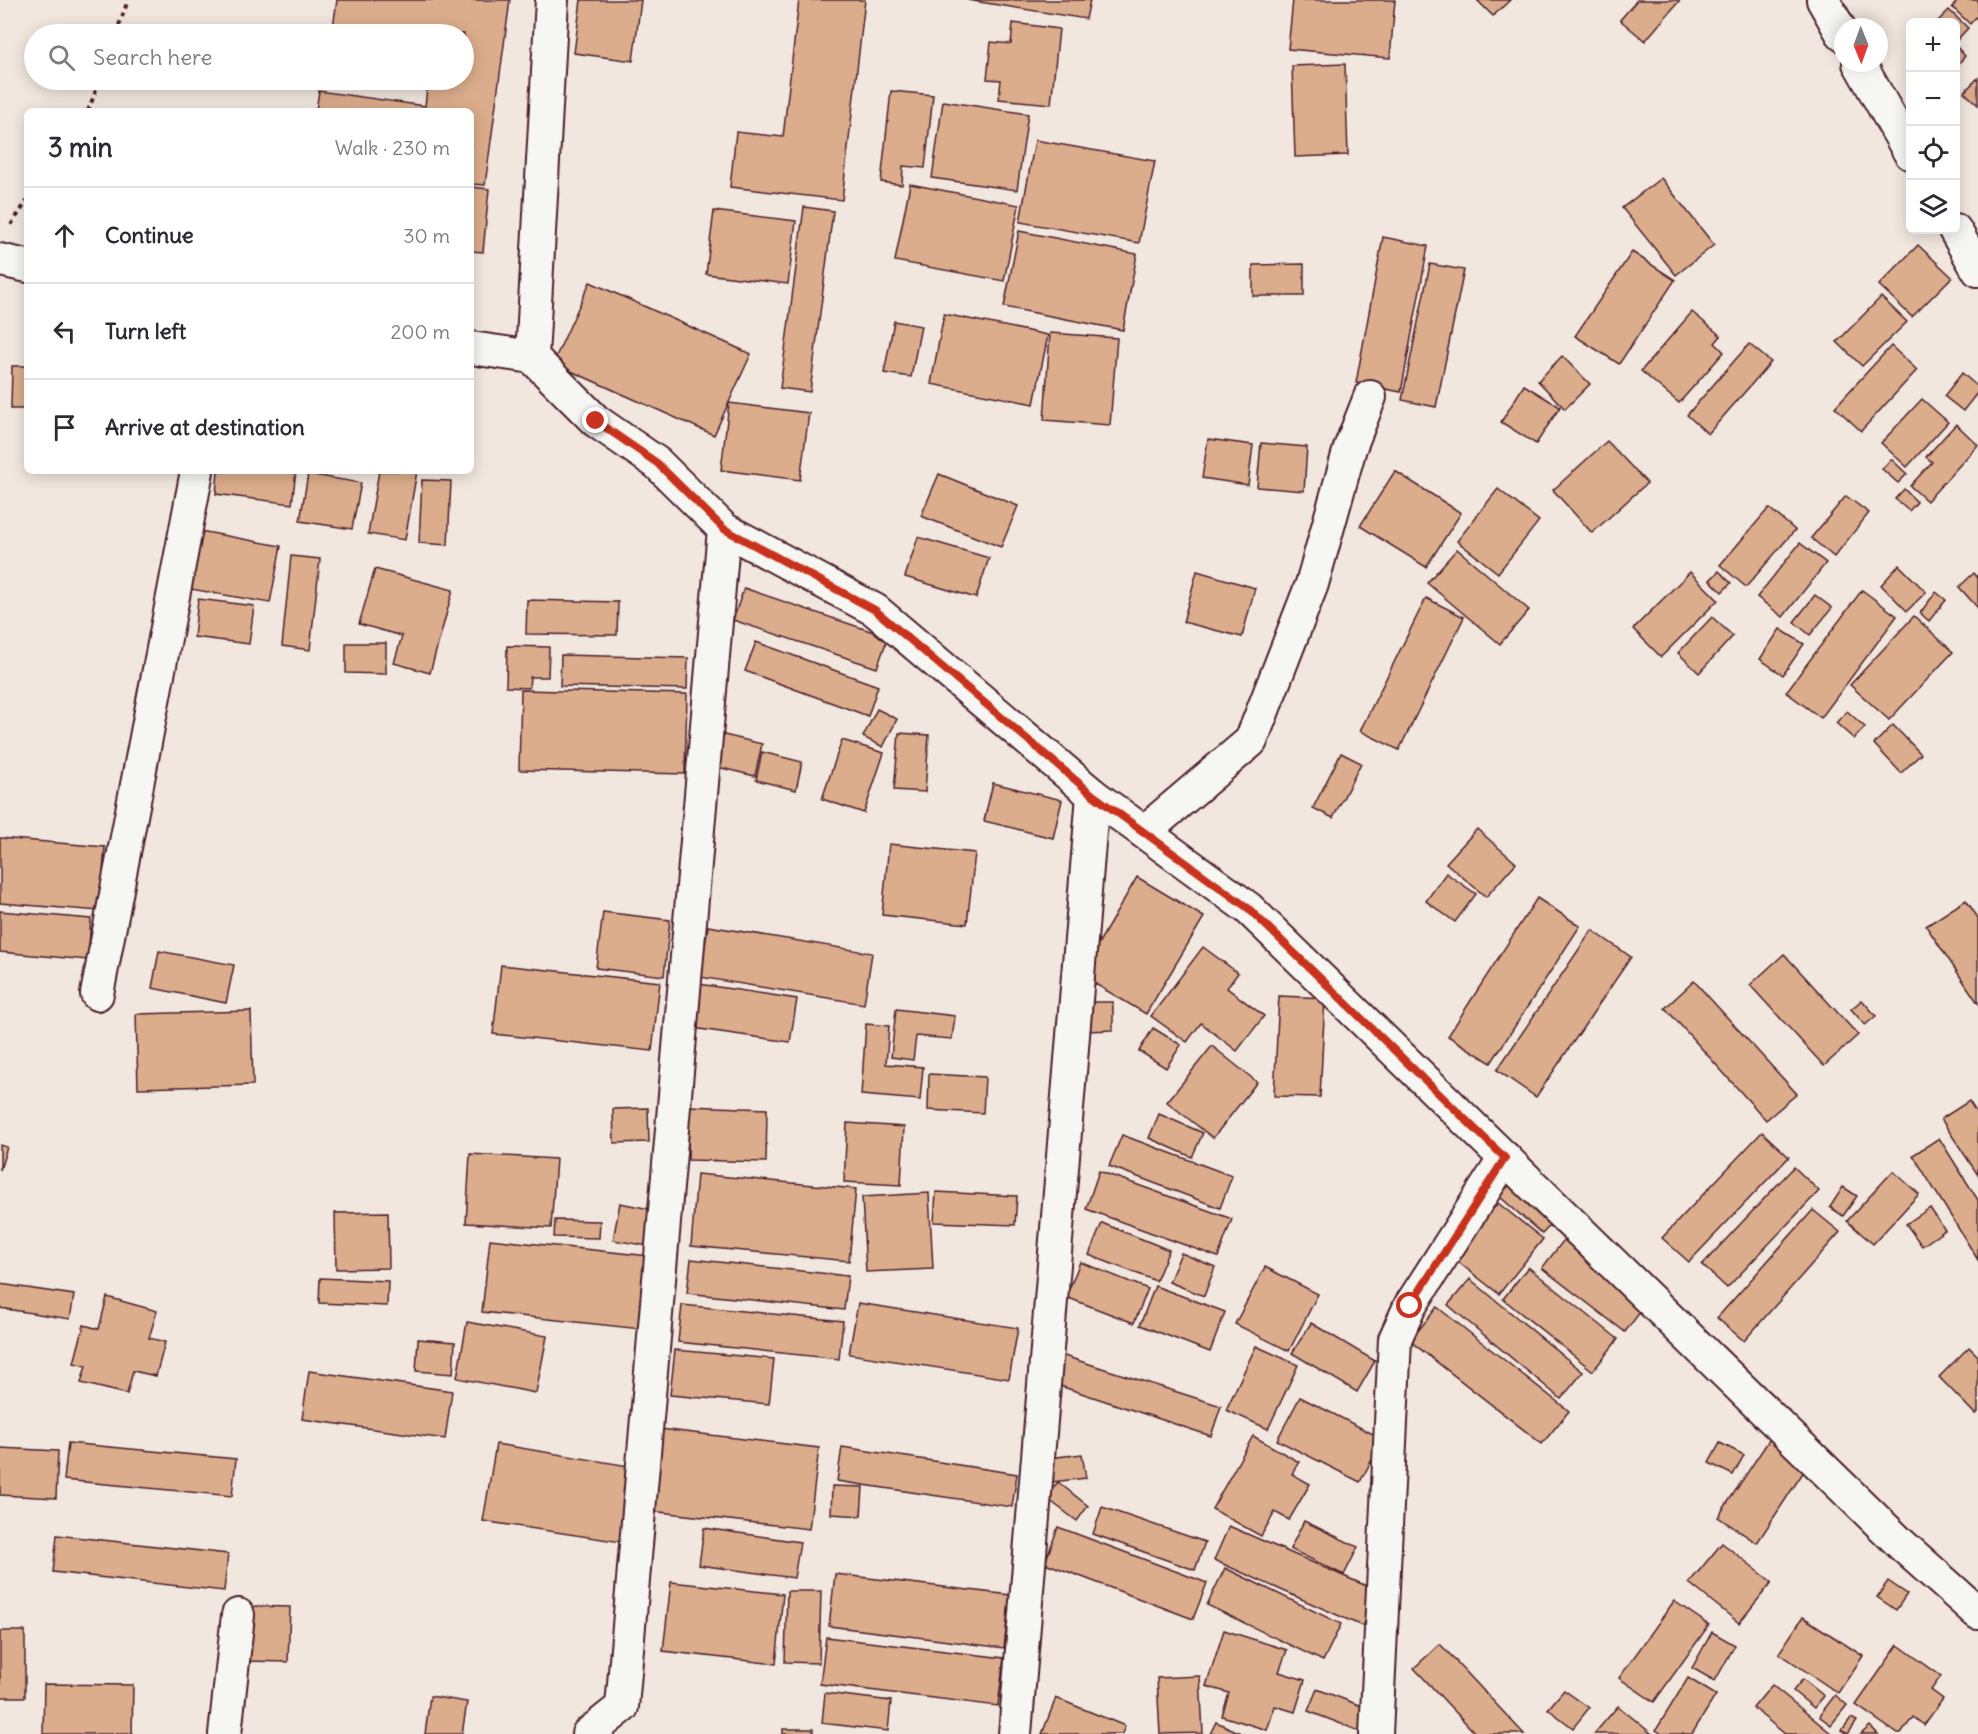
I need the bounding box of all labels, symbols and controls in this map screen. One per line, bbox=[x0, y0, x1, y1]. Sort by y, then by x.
north arrow bbox=[1834, 18, 1888, 72]
map controls bbox=[1906, 18, 1960, 234]
button: + bbox=[1906, 18, 1960, 72]
search box bbox=[24, 24, 474, 90]
icon: search bbox=[45, 41, 78, 74]
text: Search here bbox=[93, 43, 212, 71]
button: − bbox=[1906, 72, 1960, 126]
button: locate bbox=[1906, 126, 1960, 180]
text: 3 min bbox=[48, 131, 113, 164]
text: Walk · 230 m bbox=[335, 135, 450, 160]
button: layers bbox=[1906, 180, 1960, 234]
icon: ahead bbox=[48, 219, 81, 252]
text: Continue bbox=[105, 221, 194, 249]
text: 30 m bbox=[403, 223, 450, 248]
icon: left bbox=[48, 315, 81, 348]
text: Turn left bbox=[105, 317, 186, 345]
text: 200 m bbox=[390, 319, 450, 344]
route end bbox=[582, 407, 608, 433]
icon: arrive bbox=[48, 411, 81, 444]
text: Arrive at destination bbox=[105, 413, 305, 441]
route start bbox=[1396, 1292, 1422, 1318]

